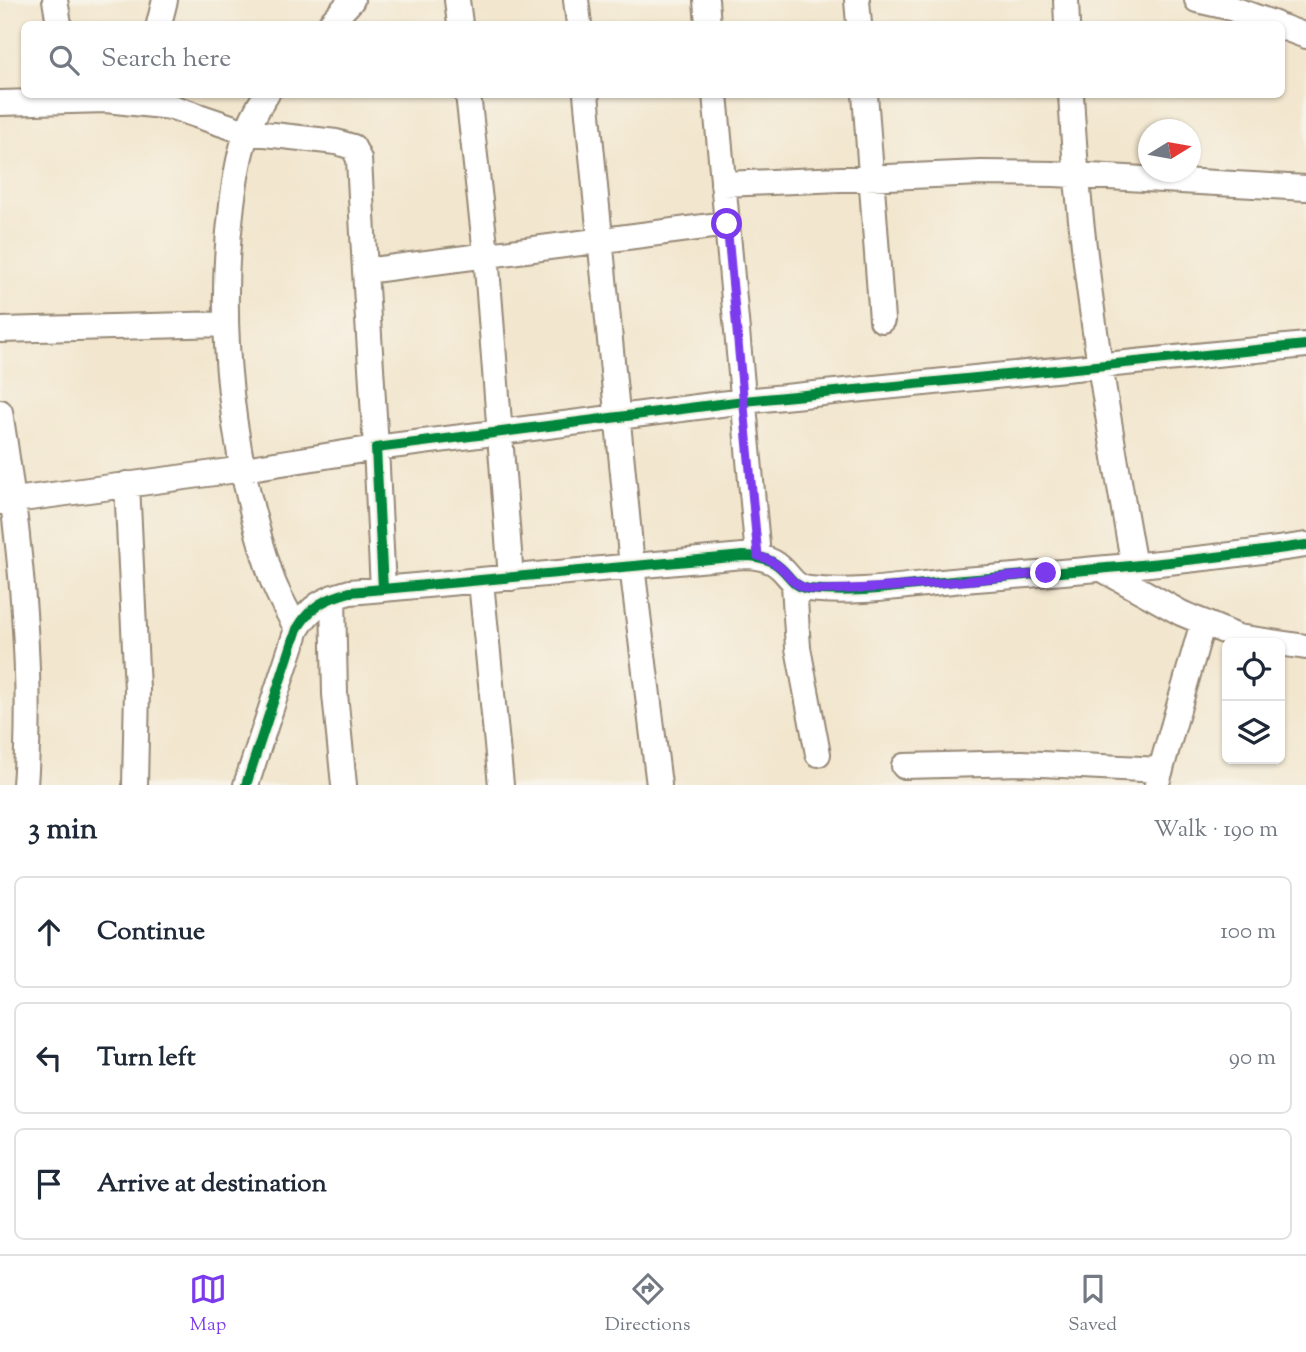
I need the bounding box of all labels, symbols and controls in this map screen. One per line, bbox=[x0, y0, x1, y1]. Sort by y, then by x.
search box bbox=[21, 21, 1285, 98]
icon: search bbox=[45, 41, 83, 79]
text: Search here bbox=[101, 41, 231, 78]
north arrow bbox=[1138, 119, 1201, 182]
route start bbox=[711, 208, 742, 239]
route end bbox=[1030, 557, 1061, 588]
map controls bbox=[1222, 638, 1285, 764]
button: locate bbox=[1222, 638, 1285, 701]
button: layers bbox=[1222, 701, 1285, 764]
text: 3 min bbox=[28, 809, 98, 852]
text: Walk · 190 m bbox=[1154, 814, 1278, 847]
icon: ahead bbox=[30, 913, 68, 951]
text: Continue bbox=[97, 914, 205, 951]
text: 100 m bbox=[1220, 916, 1276, 949]
icon: left bbox=[30, 1039, 68, 1077]
text: Turn left bbox=[97, 1040, 196, 1077]
text: 90 m bbox=[1229, 1042, 1276, 1075]
icon: arrive bbox=[30, 1165, 68, 1203]
text: Arrive at destination bbox=[97, 1166, 327, 1203]
tab: Map bbox=[189, 1270, 227, 1339]
tab: Directions bbox=[605, 1270, 690, 1339]
tab: Saved bbox=[1068, 1270, 1117, 1339]

